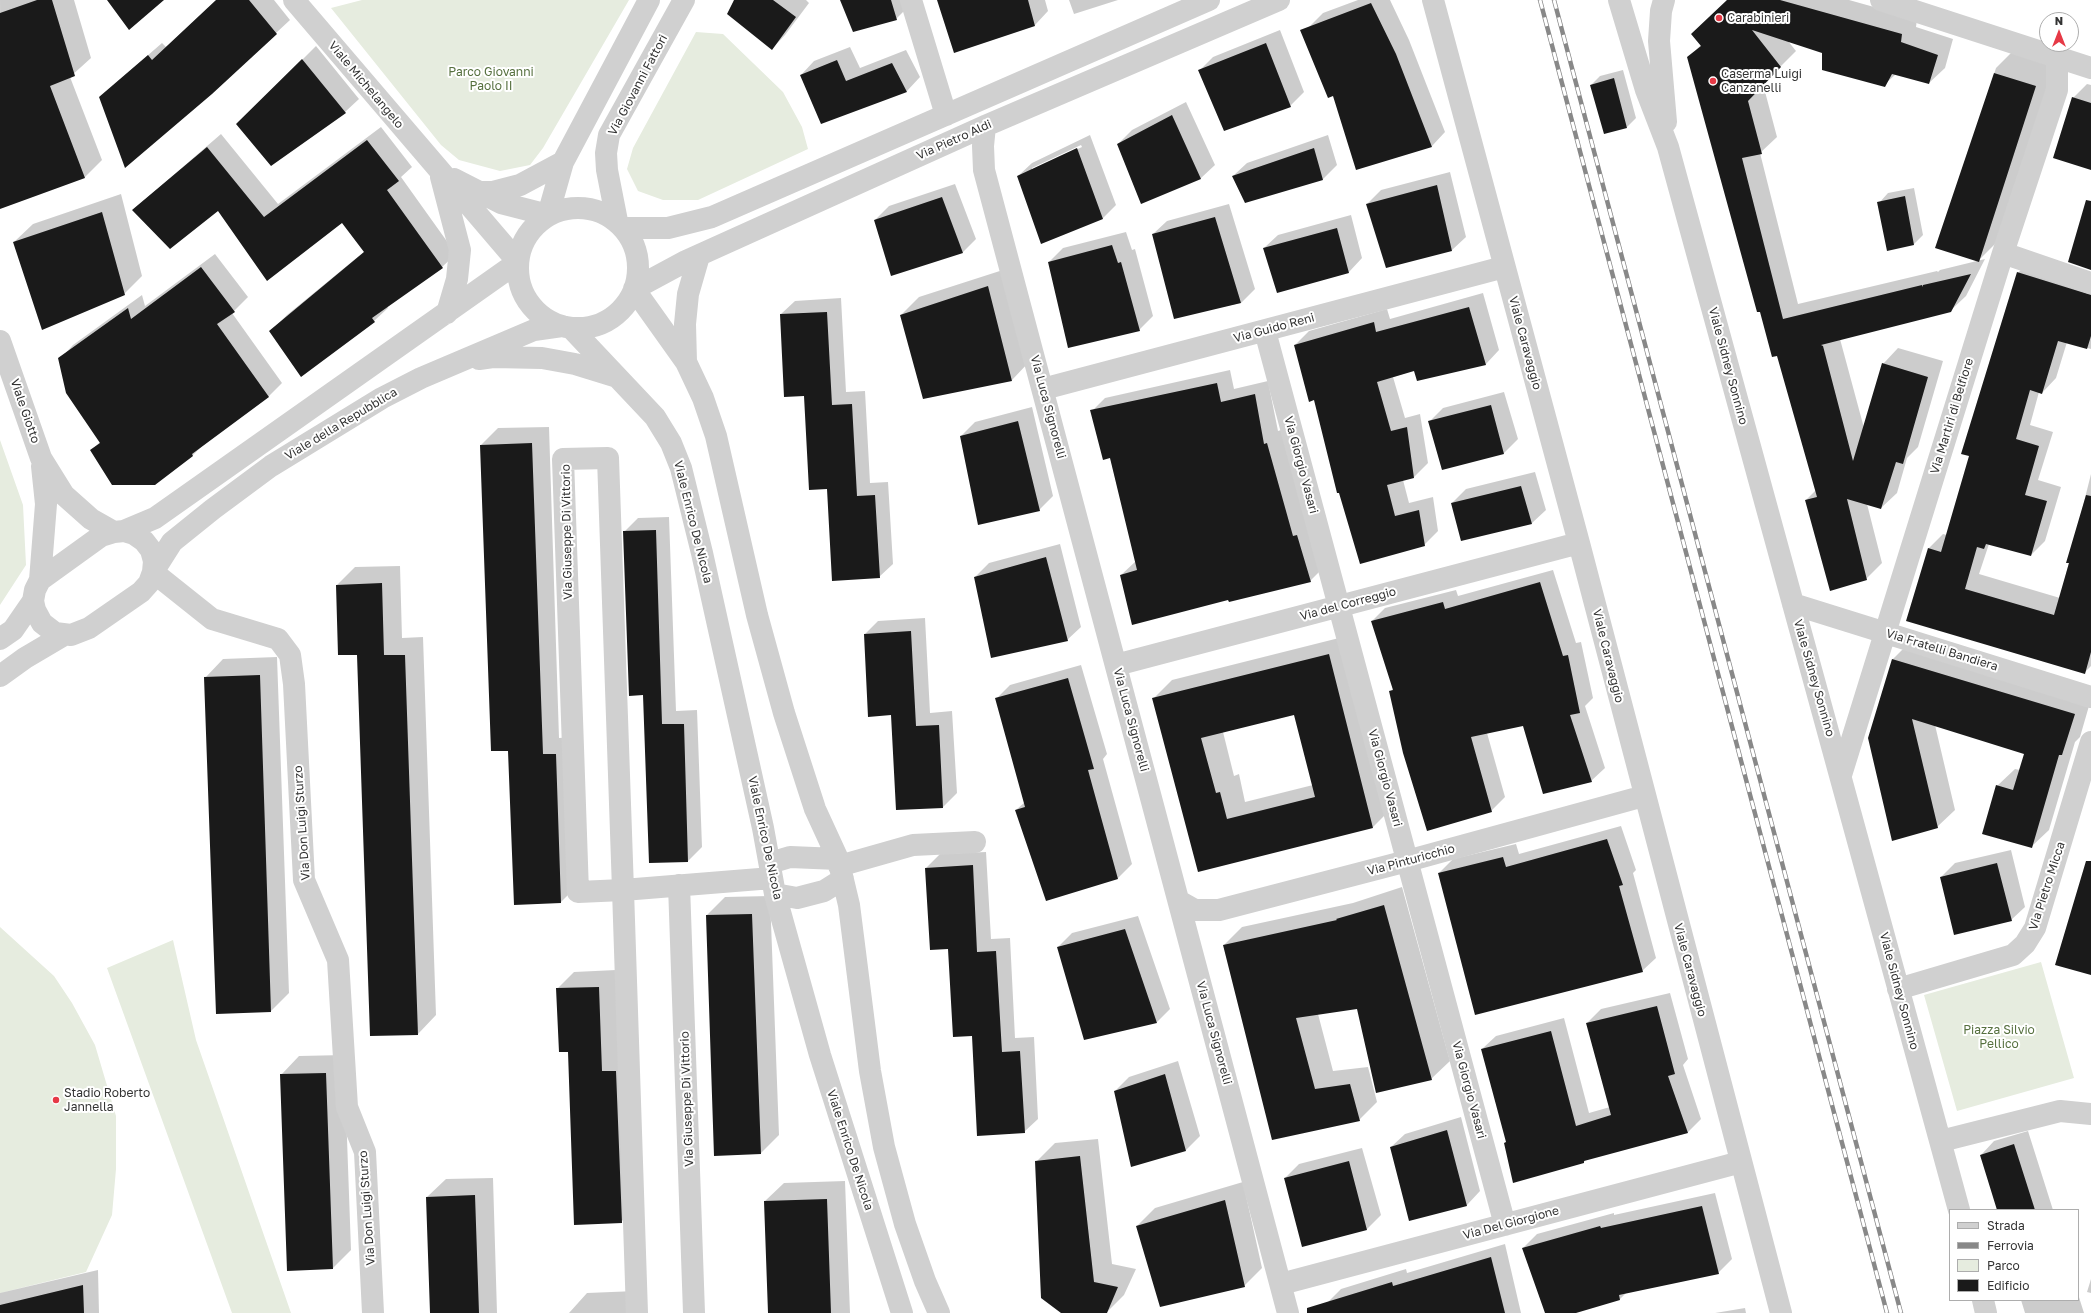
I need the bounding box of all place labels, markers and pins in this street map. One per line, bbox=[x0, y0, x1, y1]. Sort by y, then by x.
place label: Carabinieri bbox=[1727, 11, 1789, 25]
marker: Carabinieri bbox=[1714, 13, 1724, 23]
place label: Caserma Luigi Canzanelli bbox=[1721, 67, 1802, 95]
marker: Caserma Luigi Canzanelli bbox=[1708, 76, 1718, 86]
place label: Stadio Roberto Jannella bbox=[64, 1086, 150, 1114]
marker: Stadio Roberto Jannella bbox=[51, 1095, 61, 1105]

